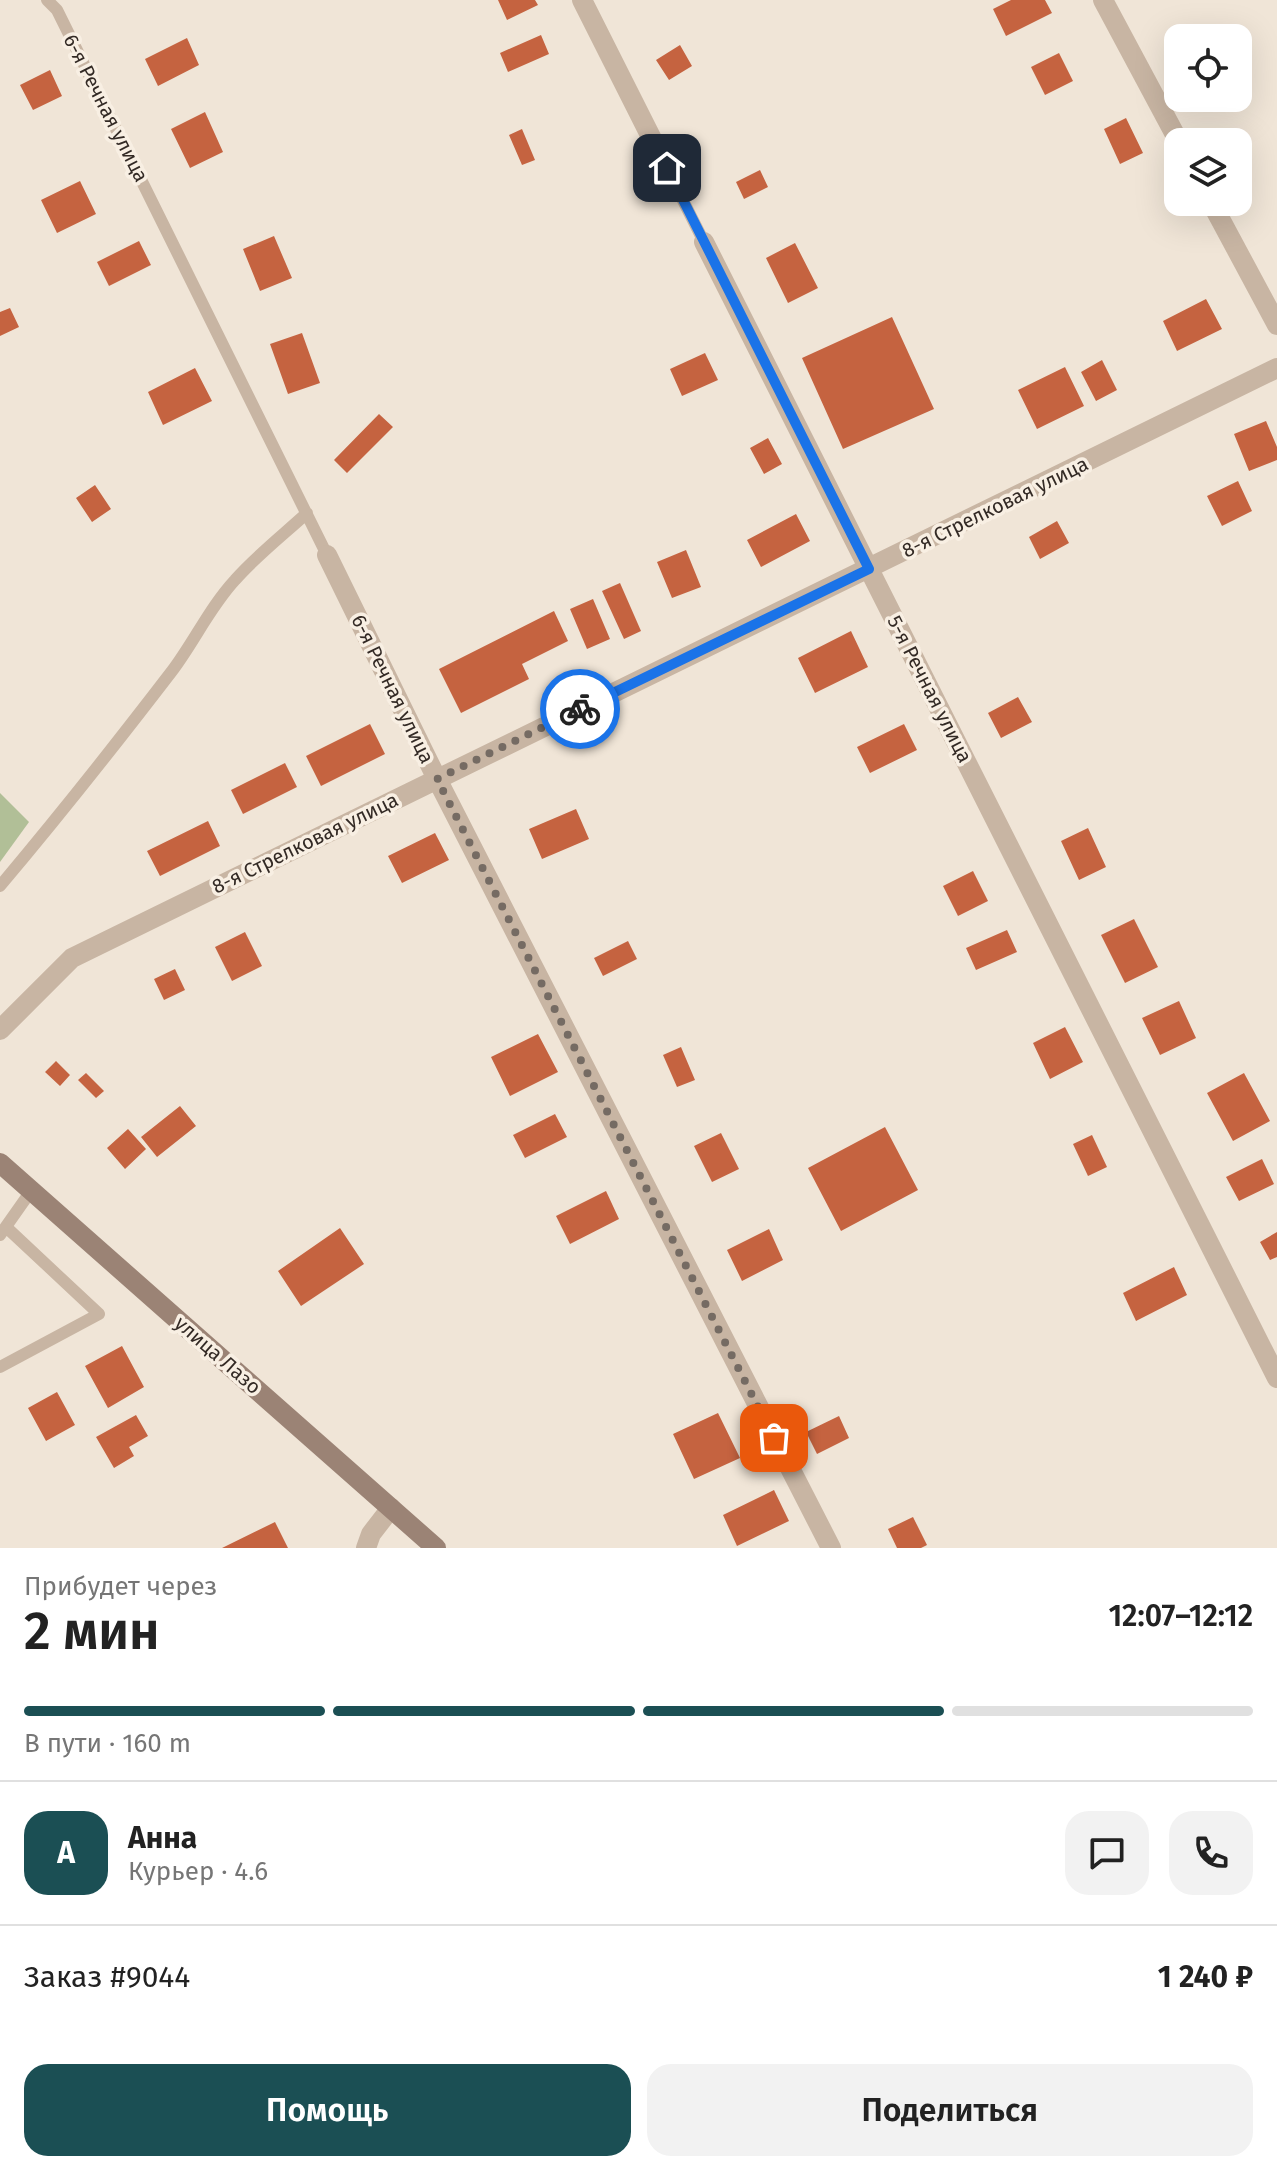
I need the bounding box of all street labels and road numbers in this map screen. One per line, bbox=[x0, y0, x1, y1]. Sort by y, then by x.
street label: 6-я Речная улица bbox=[58, 30, 154, 186]
street label: 8-я Стрелковая улица bbox=[898, 451, 1092, 563]
street label: 6-я Речная улица bbox=[347, 611, 439, 767]
street label: 5-я Речная улица bbox=[883, 611, 977, 767]
street label: 8-я Стрелковая улица bbox=[208, 787, 402, 899]
street label: улица Лазо bbox=[170, 1311, 266, 1399]

